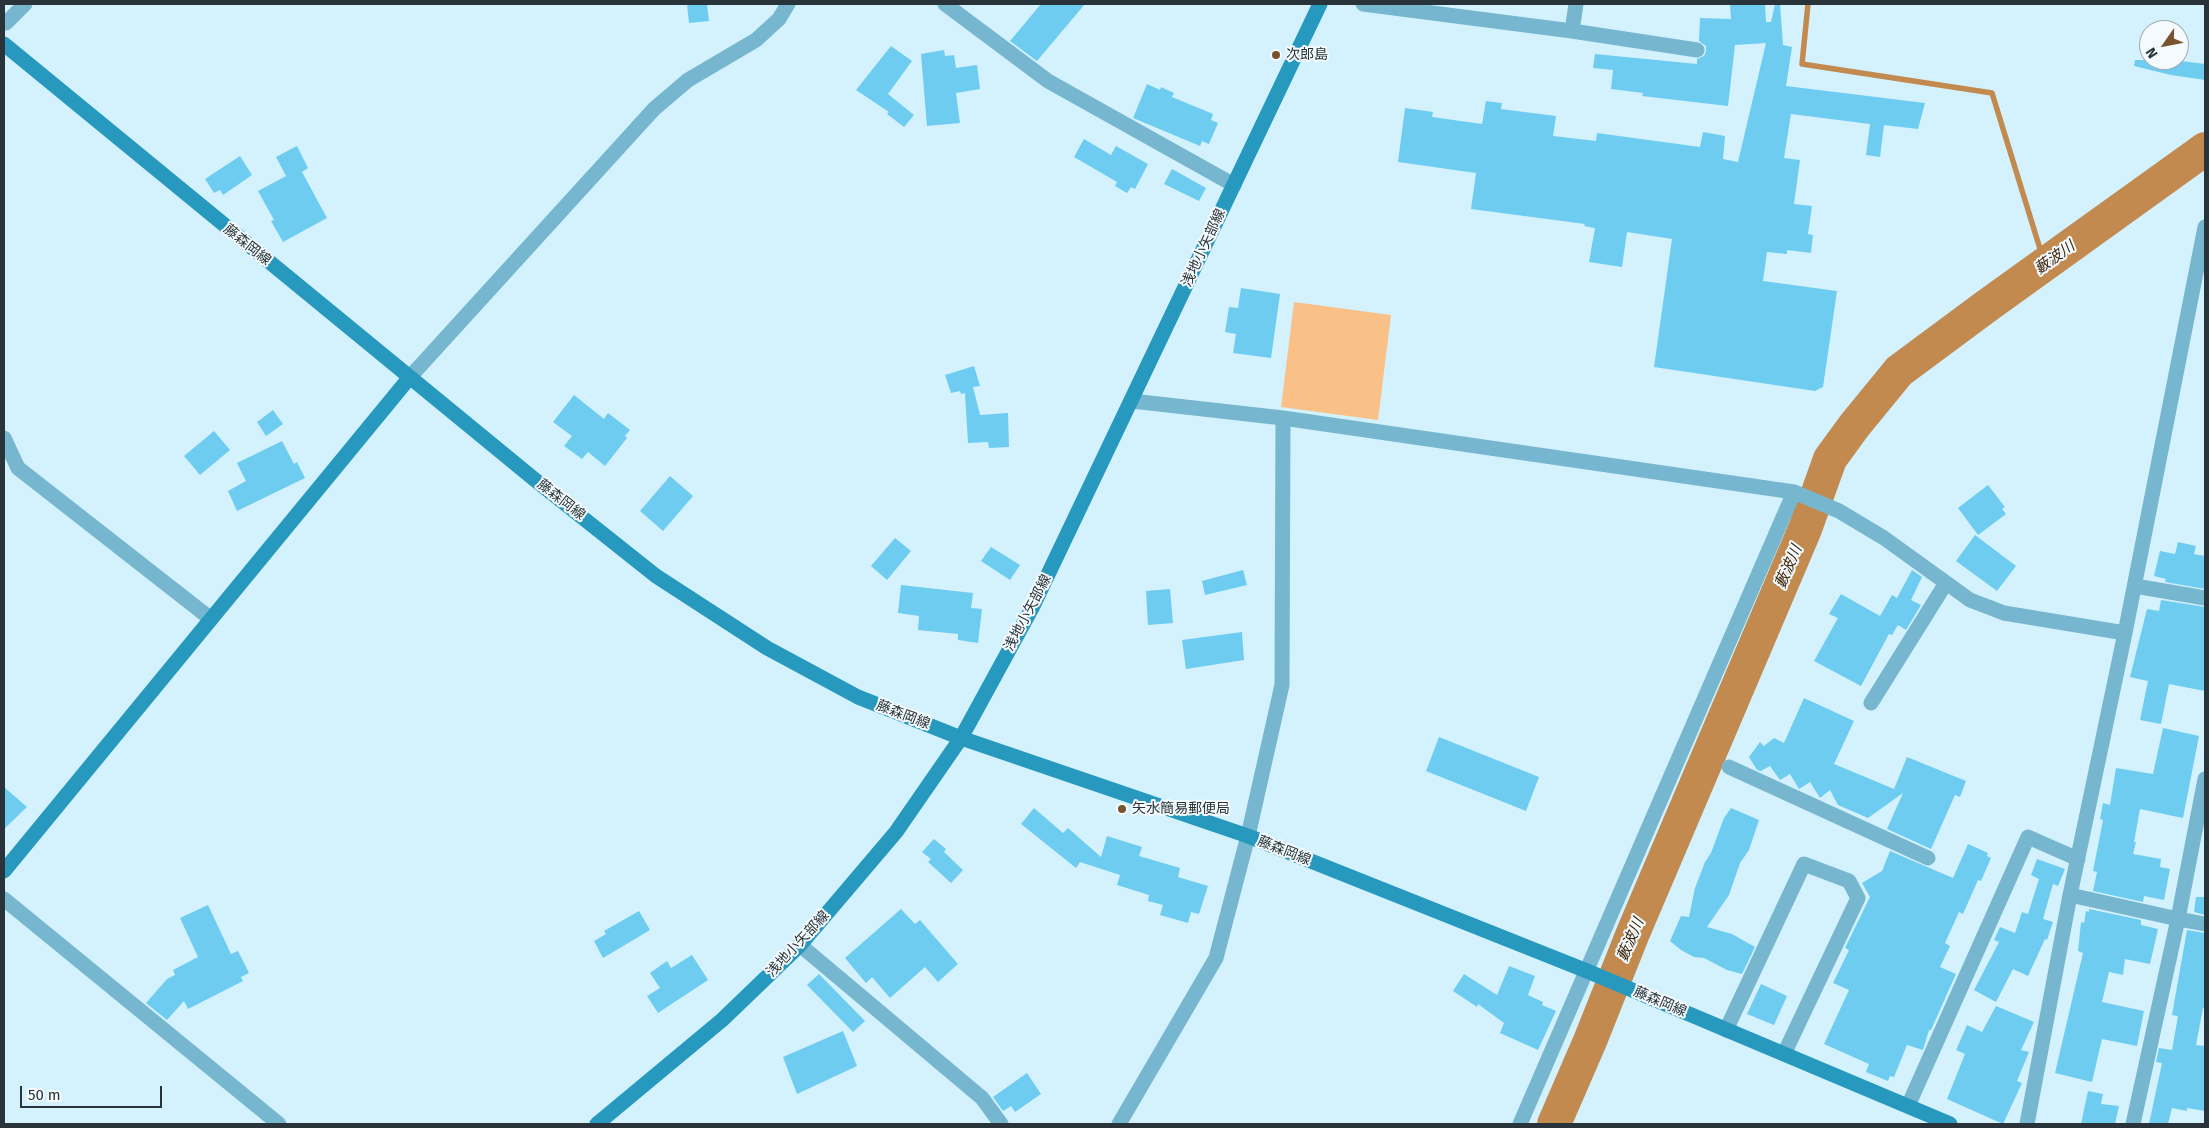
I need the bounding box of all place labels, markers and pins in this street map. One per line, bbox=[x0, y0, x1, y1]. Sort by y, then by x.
place label: 次郎島 bbox=[1286, 47, 1328, 63]
marker: 次郎島 bbox=[1270, 49, 1282, 61]
place label: 矢水簡易郵便局 bbox=[1132, 801, 1230, 817]
marker: 矢水簡易郵便局 bbox=[1116, 803, 1128, 815]

